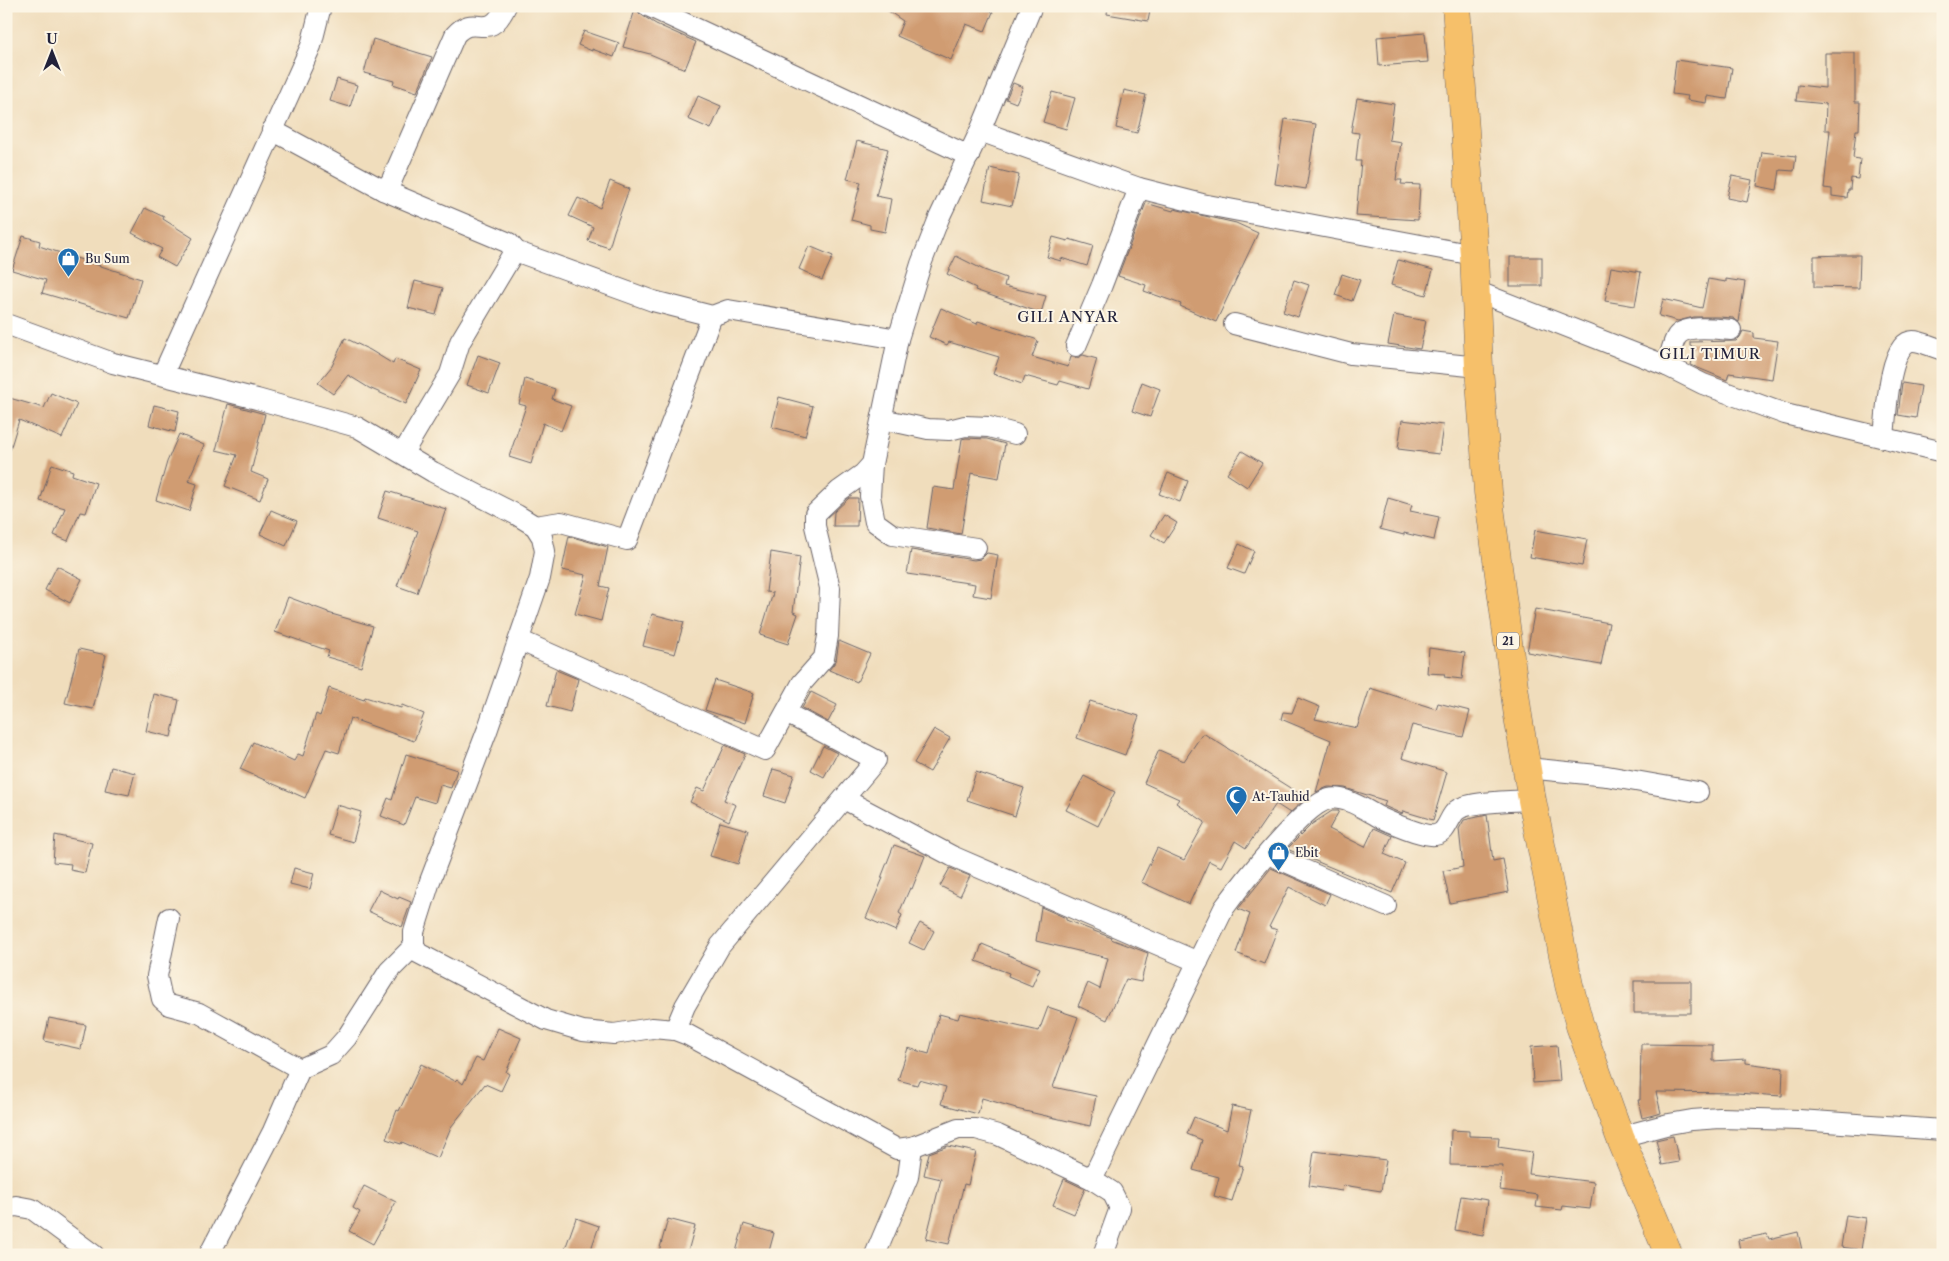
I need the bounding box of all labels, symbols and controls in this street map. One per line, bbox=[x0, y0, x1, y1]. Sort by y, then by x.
north arrow bbox=[28, 28, 78, 78]
text: U bbox=[46, 30, 58, 48]
shop icon: Bu Sum bbox=[57, 247, 81, 278]
place label: Bu Sum bbox=[85, 251, 130, 266]
district label: GILI ANYAR bbox=[1017, 307, 1119, 326]
district label: GILI TIMUR bbox=[1659, 344, 1761, 363]
road number: 21 bbox=[1497, 632, 1519, 649]
mosque icon: At-Tauhid bbox=[1224, 785, 1248, 816]
place label: At-Tauhid bbox=[1251, 789, 1310, 804]
shop icon: Ebit bbox=[1267, 841, 1291, 872]
place label: Ebit bbox=[1295, 845, 1319, 860]

